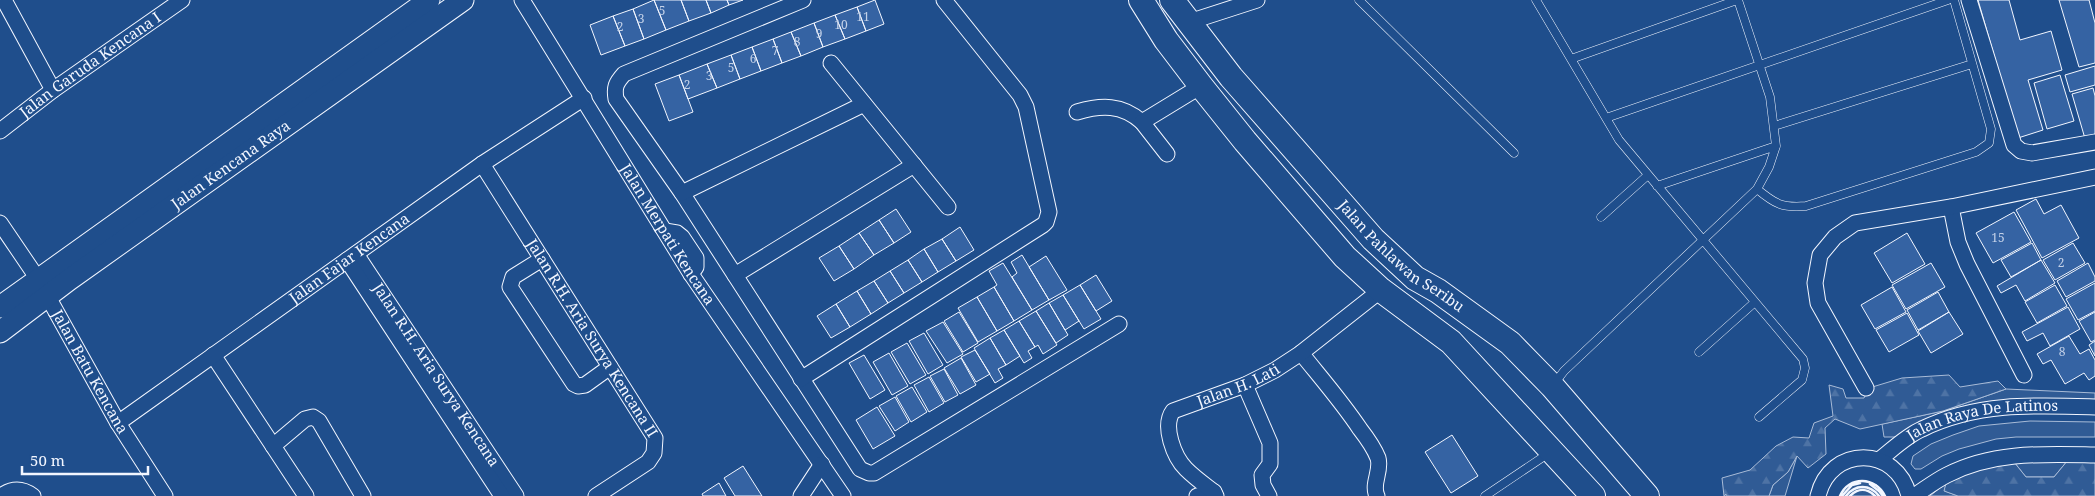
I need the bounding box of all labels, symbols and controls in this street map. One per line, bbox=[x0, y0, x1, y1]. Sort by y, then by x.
house number: 5 bbox=[659, 2, 665, 19]
street label: Jalan Garuda Kencana I bbox=[14, 7, 164, 122]
house number: 11 bbox=[856, 8, 870, 25]
house number: 3 bbox=[638, 10, 645, 27]
house number: 10 bbox=[834, 16, 848, 33]
house number: 2 bbox=[617, 18, 623, 35]
house number: 9 bbox=[816, 25, 822, 42]
house number: 8 bbox=[794, 33, 801, 50]
house number: 7 bbox=[772, 42, 779, 59]
house number: 6 bbox=[750, 50, 757, 67]
house number: 5 bbox=[728, 59, 734, 76]
house number: 3 bbox=[706, 67, 713, 84]
house number: 2 bbox=[684, 76, 690, 93]
street label: Jalan Kencana Raya bbox=[166, 115, 294, 214]
street label: Jalan Merpati Kencana bbox=[616, 159, 720, 309]
street label: Jalan Pahlawan Seribu bbox=[1333, 194, 1469, 316]
street label: Jalan Fajar Kencana bbox=[284, 208, 413, 308]
house number: 15 bbox=[1991, 229, 2005, 246]
street label: Jalan R.H. Aria Surya Kencana II bbox=[522, 234, 663, 441]
house number: 2 bbox=[2058, 254, 2064, 271]
street label: Jalan R.H. Aria Surya Kencana bbox=[368, 278, 505, 470]
street label: Jalan Batu Kencana bbox=[47, 305, 133, 437]
house number: 8 bbox=[2059, 343, 2066, 360]
street label: Jalan H. Lati bbox=[1193, 358, 1283, 411]
street label: Jalan Raya De Latinos bbox=[1901, 395, 2059, 445]
scale bar bbox=[22, 444, 149, 476]
text: 50 m bbox=[30, 450, 65, 470]

